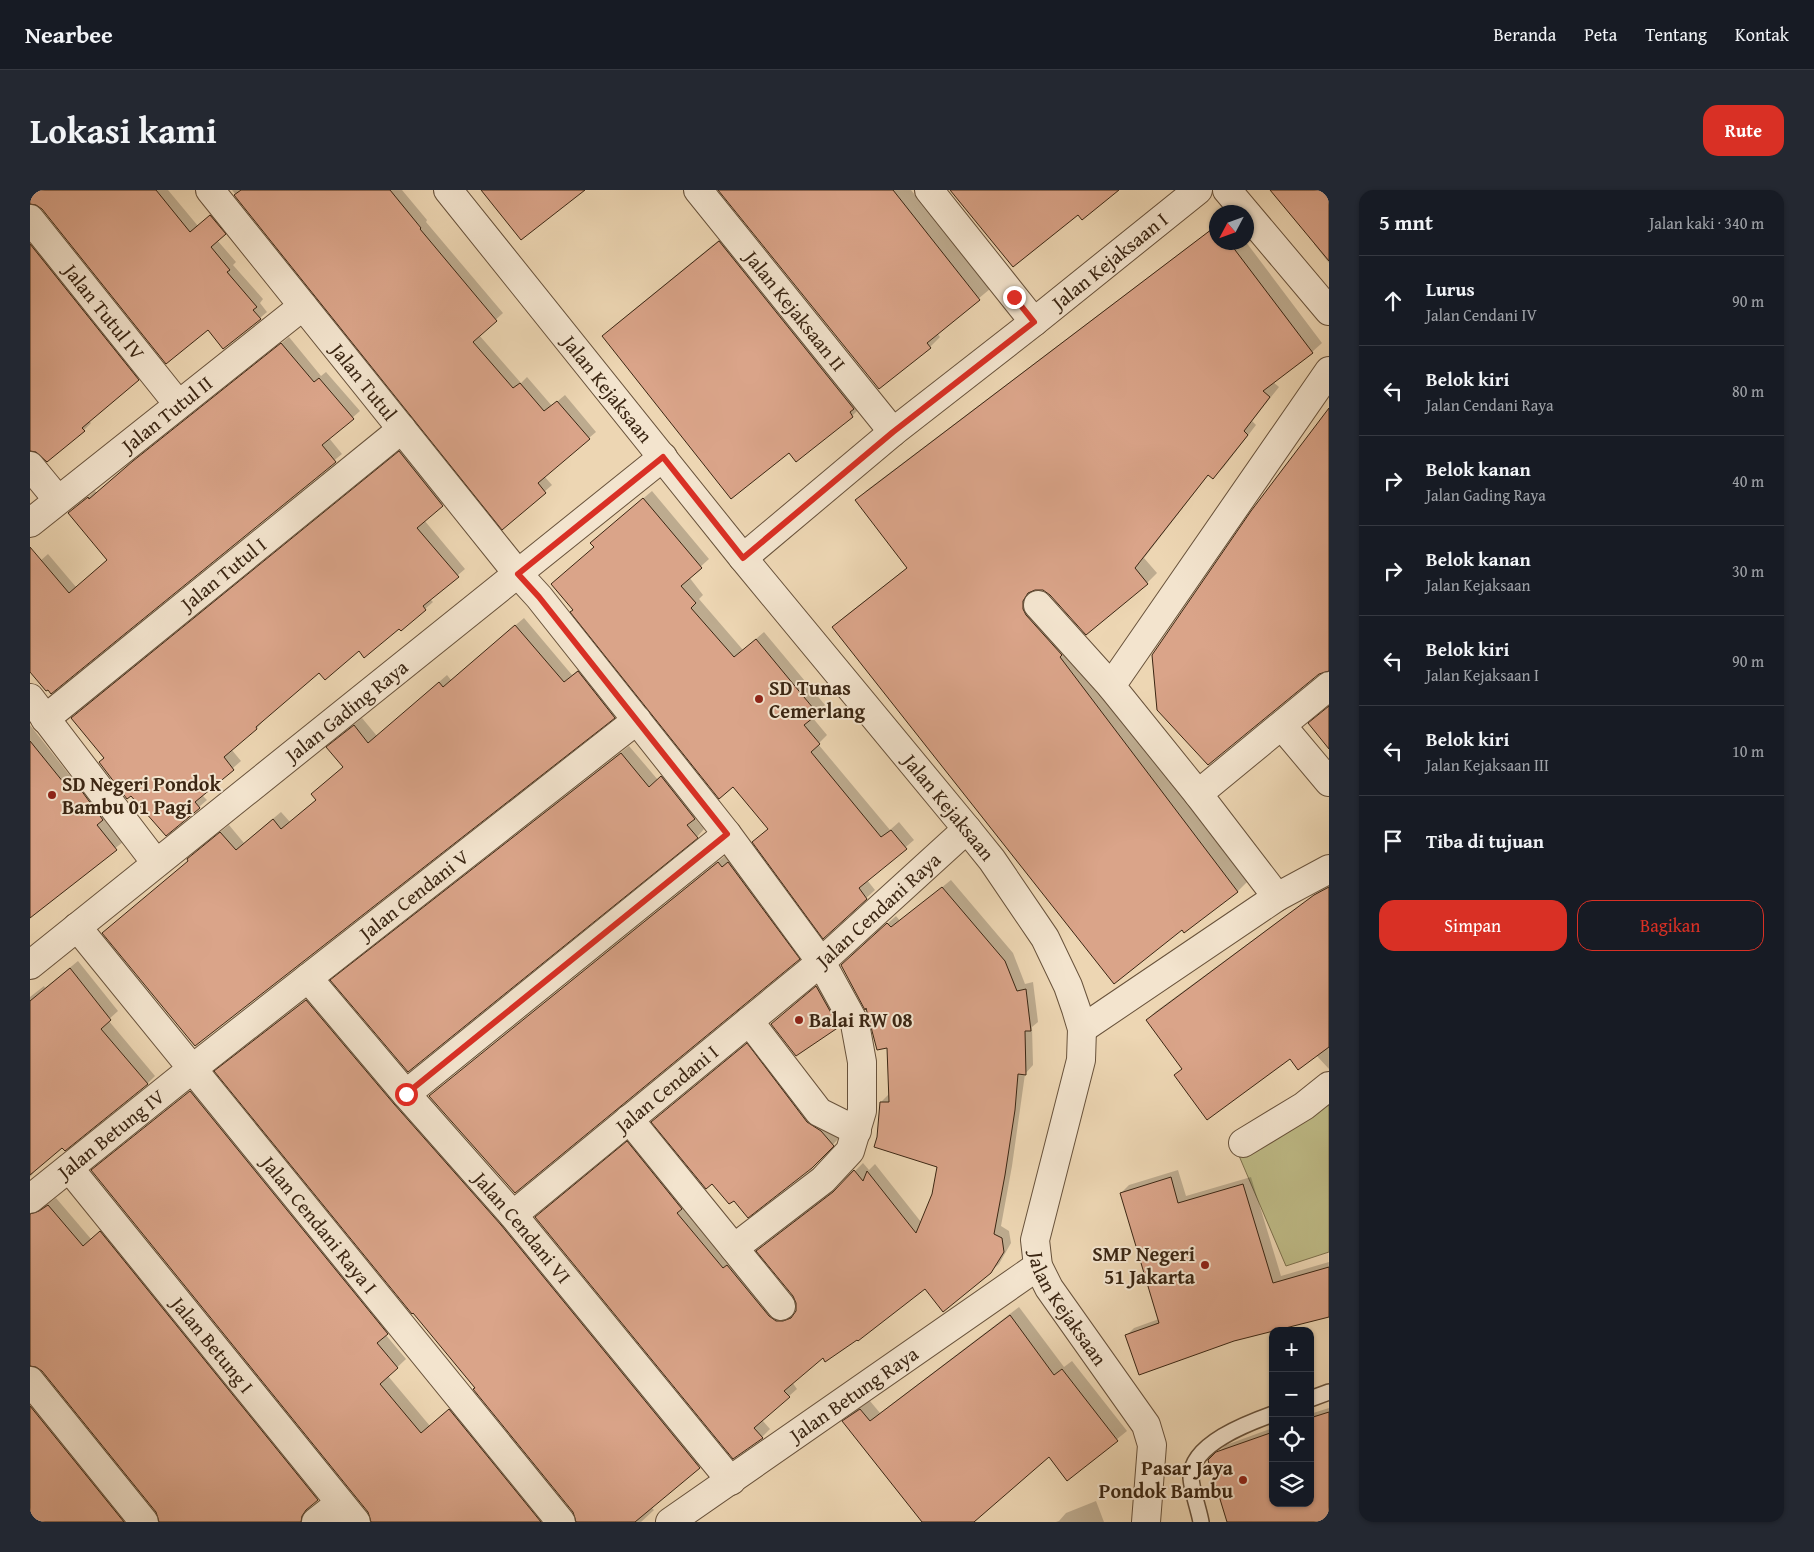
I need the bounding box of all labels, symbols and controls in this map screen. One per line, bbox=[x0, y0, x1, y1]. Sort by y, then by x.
text: Nearbee bbox=[25, 17, 113, 52]
text: Beranda bbox=[1494, 21, 1556, 48]
text: Peta bbox=[1584, 21, 1617, 48]
text: Tentang bbox=[1645, 21, 1707, 48]
text: Kontak bbox=[1735, 21, 1789, 48]
text: Lokasi kami bbox=[30, 105, 217, 156]
button: Rute bbox=[1703, 105, 1784, 156]
street label: Jalan Kejaksaan I bbox=[1043, 205, 1174, 318]
north arrow bbox=[1209, 205, 1254, 250]
text: 5 mnt bbox=[1379, 207, 1433, 238]
text: Jalan kaki · 340 m bbox=[1649, 211, 1764, 235]
street label: Jalan Kejaksaan II bbox=[736, 242, 853, 377]
street label: Jalan Tutul IV bbox=[55, 255, 152, 366]
text: Lurus bbox=[1426, 275, 1475, 303]
route end bbox=[1003, 286, 1026, 309]
icon: ahead bbox=[1379, 287, 1407, 315]
text: 90 m bbox=[1732, 289, 1764, 313]
text: Jalan Cendani IV bbox=[1426, 303, 1537, 327]
street label: Jalan Kejaksaan bbox=[554, 326, 660, 449]
street label: Jalan Tutul bbox=[322, 334, 405, 427]
text: Belok kiri bbox=[1426, 365, 1509, 393]
street label: Jalan Tutul II bbox=[113, 369, 218, 461]
icon: left bbox=[1379, 377, 1407, 405]
text: 80 m bbox=[1732, 379, 1764, 403]
text: Jalan Cendani Raya bbox=[1426, 393, 1554, 417]
text: Belok kanan bbox=[1426, 455, 1531, 483]
icon: right bbox=[1379, 467, 1407, 495]
text: 40 m bbox=[1732, 469, 1764, 493]
text: Jalan Gading Raya bbox=[1426, 483, 1546, 507]
street label: Jalan Tutul I bbox=[172, 530, 272, 619]
text: Belok kanan bbox=[1426, 545, 1531, 573]
icon: right bbox=[1379, 557, 1407, 585]
text: 30 m bbox=[1732, 559, 1764, 583]
text: Jalan Kejaksaan bbox=[1426, 573, 1531, 597]
text: Belok kiri bbox=[1426, 635, 1509, 663]
icon: left bbox=[1379, 647, 1407, 675]
text: 90 m bbox=[1732, 649, 1764, 673]
street label: Jalan Gading Raya bbox=[277, 652, 414, 771]
text: Jalan Kejaksaan I bbox=[1426, 663, 1539, 687]
place label: SD Tunas Cemerlang bbox=[769, 673, 866, 725]
marker: SD Tunas Cemerlang bbox=[753, 693, 765, 705]
text: Belok kiri bbox=[1426, 725, 1509, 753]
icon: left bbox=[1379, 737, 1407, 765]
text: 10 m bbox=[1732, 739, 1764, 763]
street label: Jalan Kejaksaan bbox=[895, 745, 1002, 867]
text: Jalan Kejaksaan III bbox=[1426, 753, 1549, 777]
place label: SD Negeri Pondok Bambu 01 Pagi bbox=[62, 769, 221, 821]
marker: SD Negeri Pondok Bambu 01 Pagi bbox=[46, 789, 58, 801]
icon: arrive bbox=[1379, 827, 1407, 855]
text: Tiba di tujuan bbox=[1426, 827, 1544, 855]
street label: Jalan Cendani V bbox=[350, 842, 475, 949]
street label: Jalan Cendani Raya bbox=[807, 845, 947, 976]
button: Simpan bbox=[1379, 900, 1567, 951]
button: Bagikan bbox=[1577, 900, 1764, 951]
place label: Balai RW 08 bbox=[809, 1005, 913, 1034]
marker: Balai RW 08 bbox=[793, 1014, 805, 1026]
street label: Jalan Cendani I bbox=[606, 1037, 724, 1141]
street label: Jalan Betung IV bbox=[49, 1082, 171, 1187]
route start bbox=[395, 1083, 418, 1106]
street label: Jalan Cendani Raya I bbox=[253, 1147, 385, 1300]
street label: Jalan Cendani VI bbox=[465, 1163, 578, 1290]
place label: SMP Negeri 51 Jakarta bbox=[1092, 1239, 1196, 1291]
street label: Jalan Kejaksaan bbox=[1022, 1247, 1114, 1371]
marker: SMP Negeri 51 Jakarta bbox=[1199, 1259, 1211, 1271]
street label: Jalan Betung I bbox=[163, 1288, 261, 1399]
map controls bbox=[1269, 1327, 1314, 1507]
button: + bbox=[1269, 1327, 1314, 1372]
street label: Jalan Betung Raya bbox=[781, 1338, 924, 1450]
button: − bbox=[1269, 1372, 1314, 1417]
button: locate bbox=[1269, 1417, 1314, 1462]
place label: Pasar Jaya Pondok Bambu bbox=[1099, 1453, 1234, 1505]
button: layers bbox=[1269, 1462, 1314, 1507]
marker: Pasar Jaya Pondok Bambu bbox=[1237, 1474, 1249, 1486]

